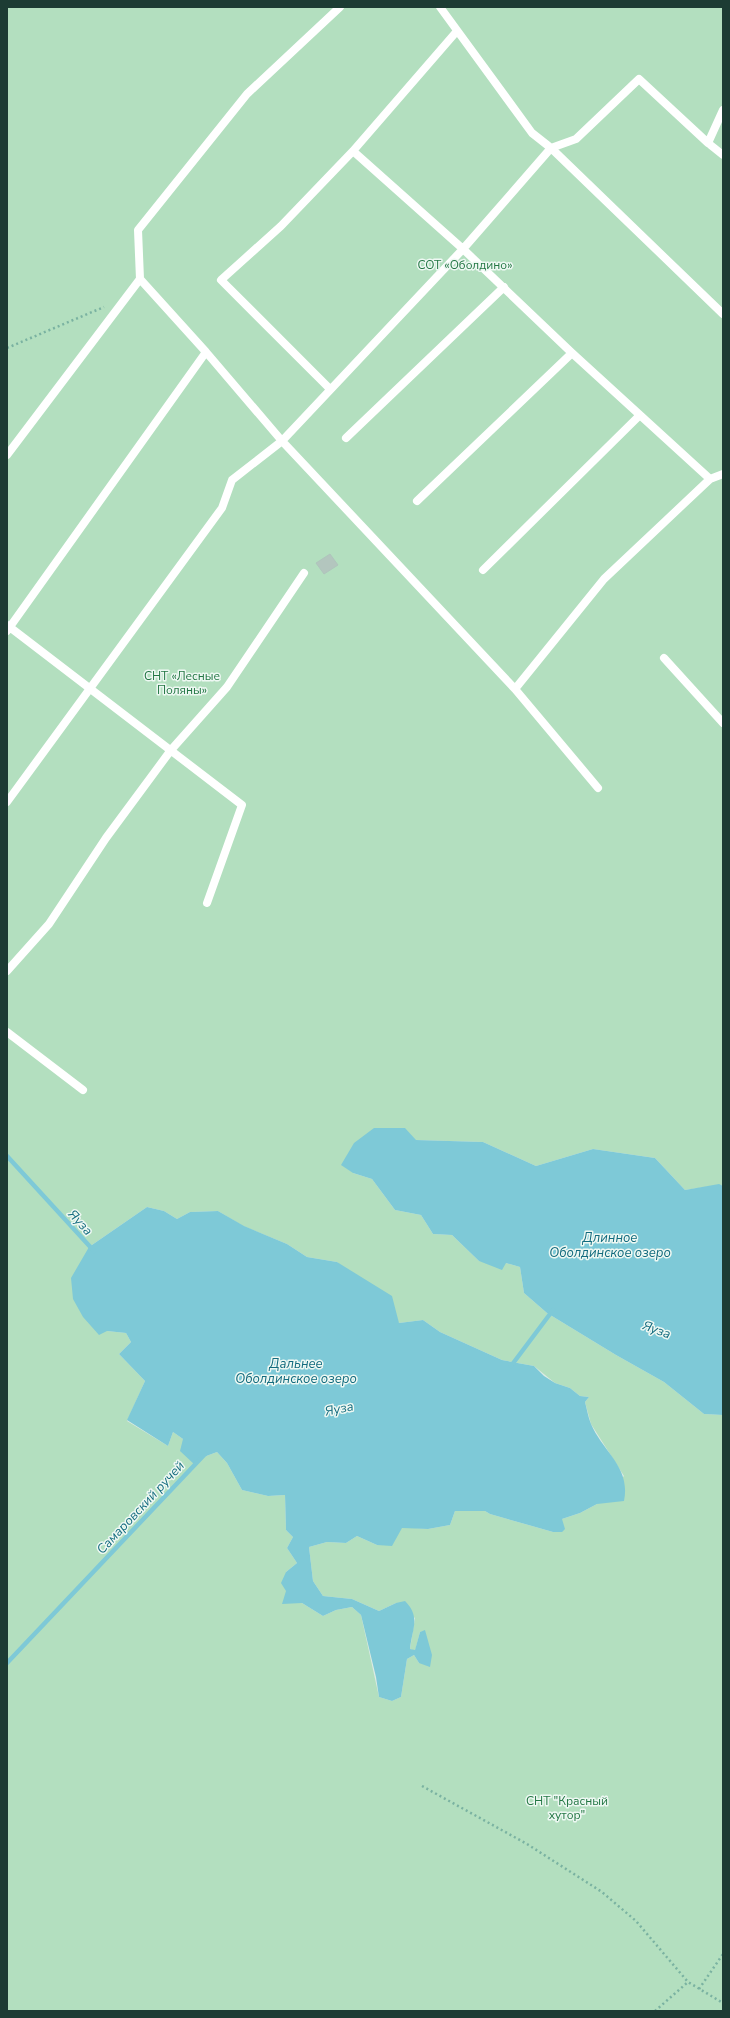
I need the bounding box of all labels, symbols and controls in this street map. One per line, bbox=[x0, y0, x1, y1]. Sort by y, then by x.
park label: СОТ «Оболдино» bbox=[417, 257, 513, 273]
park label: СНТ «Лесные Поляны» bbox=[144, 668, 220, 698]
water label: Яуза bbox=[64, 1206, 97, 1239]
water label: Длинное Оболдинское озеро bbox=[549, 1229, 671, 1262]
water label: Яуза bbox=[640, 1317, 673, 1343]
water label: Дальнее Оболдинское озеро bbox=[235, 1355, 357, 1388]
water label: Яуза bbox=[323, 1397, 355, 1421]
water label: Самаровский ручей bbox=[93, 1457, 189, 1558]
park label: СНТ "Красный хутор" bbox=[526, 1793, 608, 1823]

